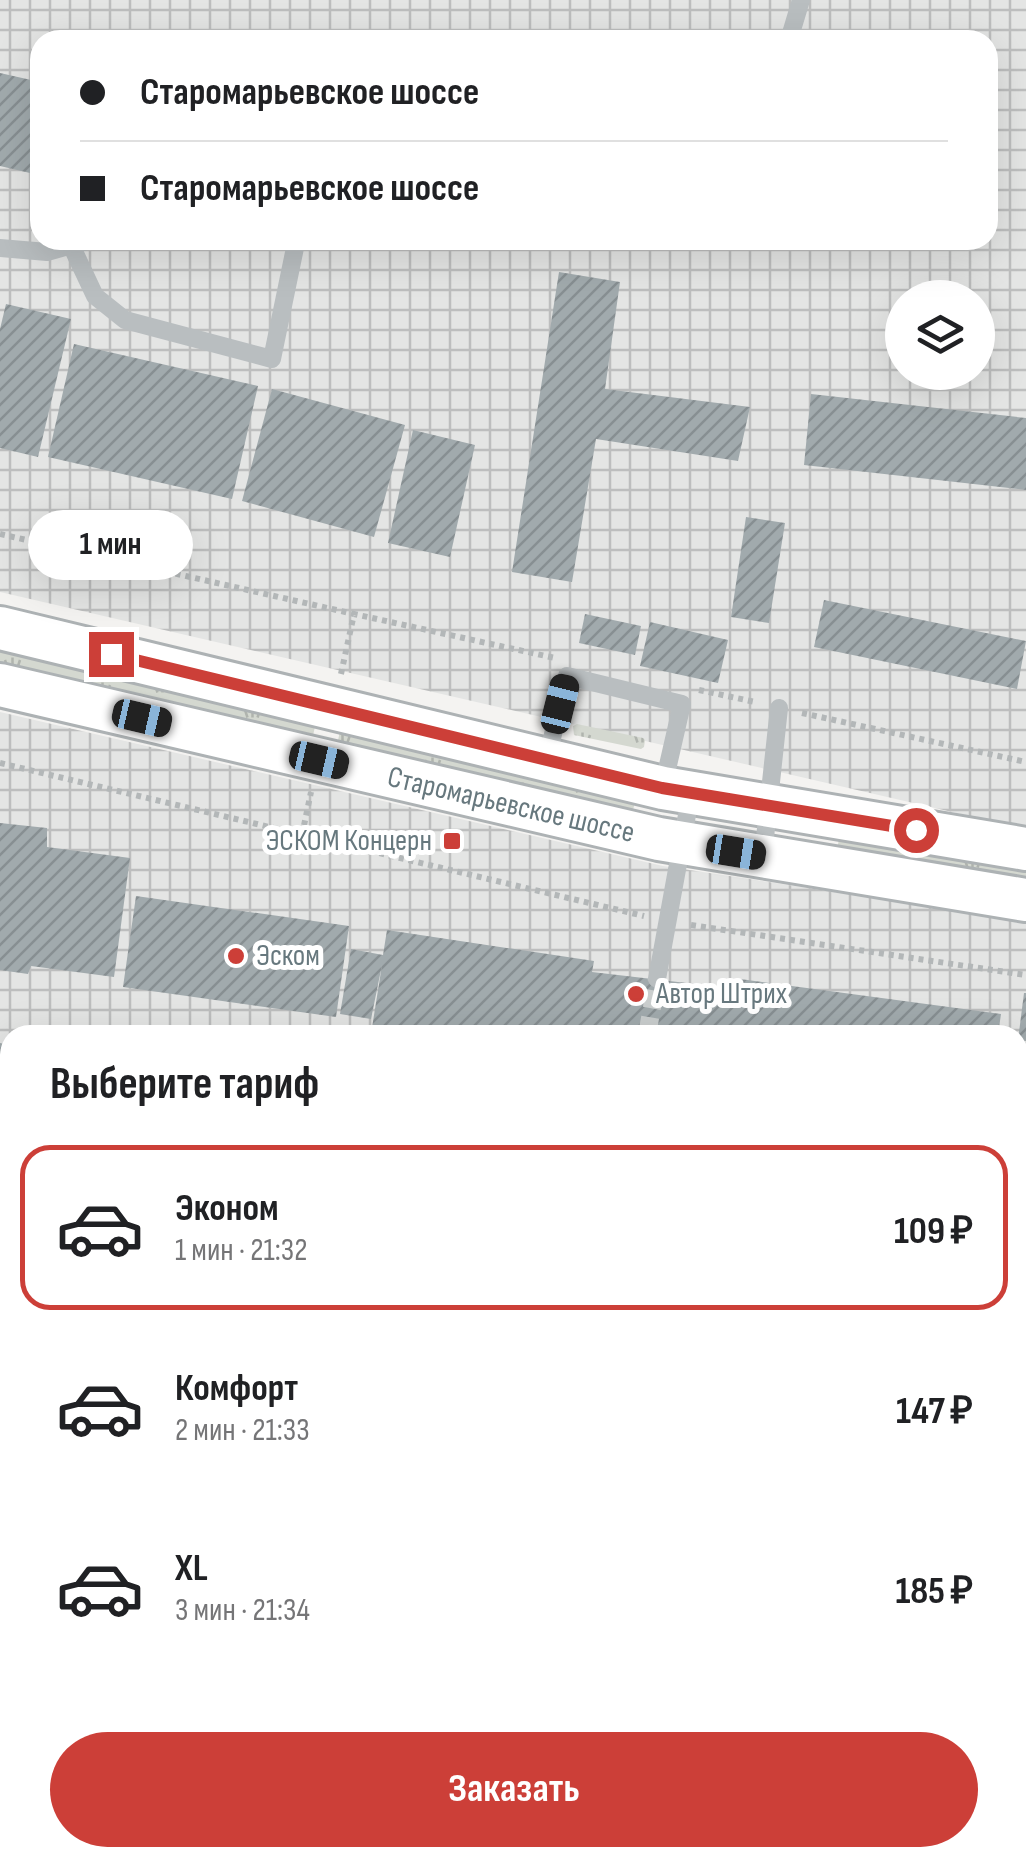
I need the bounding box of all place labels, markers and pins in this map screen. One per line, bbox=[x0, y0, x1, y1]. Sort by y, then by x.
place label: ЭСКОМ Концерн bbox=[265, 823, 432, 859]
marker: ЭСКОМ Концерн bbox=[441, 830, 463, 852]
place label: Эском bbox=[256, 938, 320, 974]
marker: Эском bbox=[225, 945, 247, 967]
place label: Автор Штрих bbox=[655, 976, 787, 1012]
marker: Автор Штрих bbox=[625, 983, 647, 1005]

